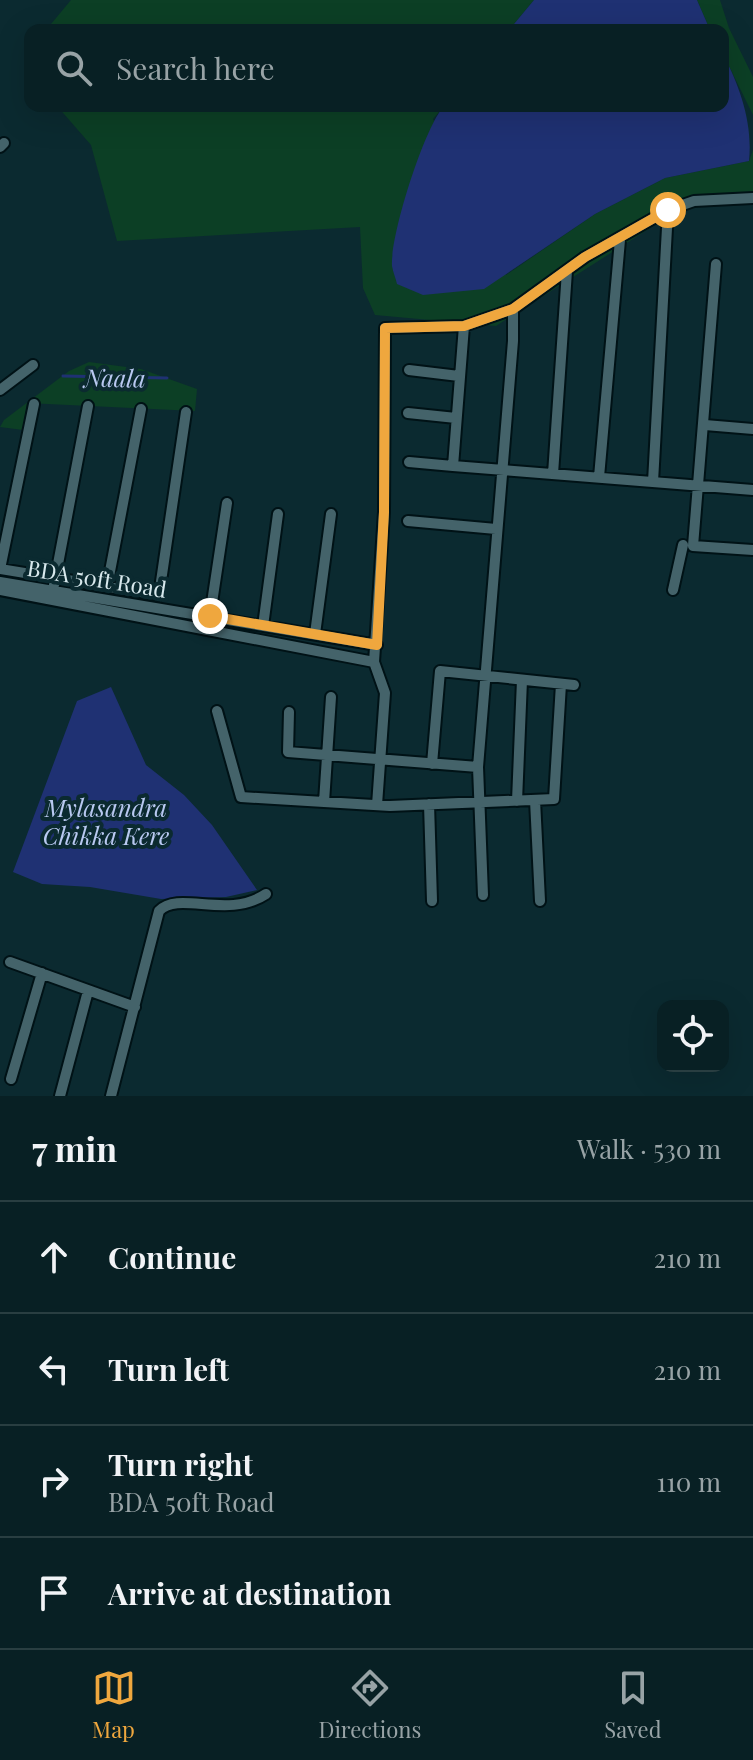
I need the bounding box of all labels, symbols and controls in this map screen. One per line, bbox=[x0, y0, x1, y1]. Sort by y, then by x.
search box bbox=[24, 24, 729, 112]
icon: search bbox=[52, 46, 96, 90]
text: Search here bbox=[116, 48, 275, 88]
route start bbox=[650, 192, 686, 228]
water label: Naala bbox=[82, 360, 146, 394]
street label: BDA 50ft Road bbox=[25, 552, 169, 604]
route end bbox=[192, 598, 228, 634]
water label: Mylasandra Chikka Kere bbox=[43, 791, 169, 851]
map controls bbox=[657, 1000, 729, 1072]
button: locate bbox=[657, 1000, 729, 1072]
text: 7 min bbox=[32, 1125, 117, 1171]
text: Walk · 530 m bbox=[577, 1131, 721, 1166]
icon: ahead bbox=[32, 1235, 76, 1279]
text: Continue bbox=[108, 1237, 236, 1277]
text: 210 m bbox=[654, 1240, 721, 1275]
icon: left bbox=[32, 1347, 76, 1391]
text: Turn left bbox=[108, 1349, 229, 1389]
text: 210 m bbox=[654, 1352, 721, 1387]
text: Turn right bbox=[108, 1444, 253, 1484]
icon: right bbox=[32, 1459, 76, 1503]
text: 110 m bbox=[657, 1464, 721, 1499]
text: BDA 50ft Road bbox=[108, 1484, 275, 1519]
icon: arrive bbox=[32, 1571, 76, 1615]
text: Arrive at destination bbox=[108, 1573, 391, 1613]
tab: Map bbox=[92, 1666, 136, 1744]
tab: Directions bbox=[319, 1666, 421, 1744]
tab: Saved bbox=[604, 1666, 662, 1744]

